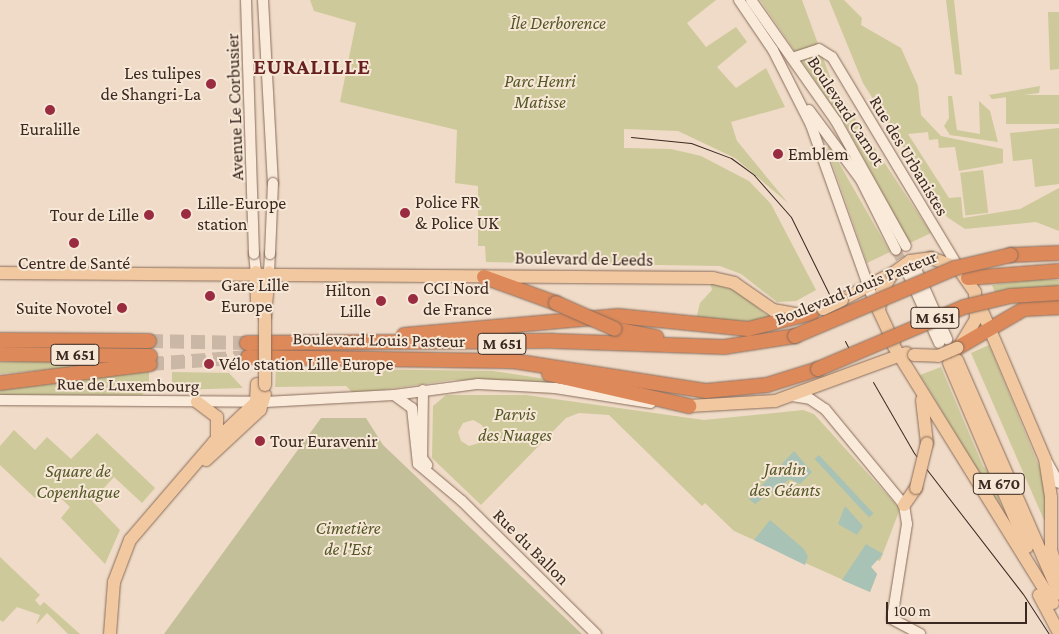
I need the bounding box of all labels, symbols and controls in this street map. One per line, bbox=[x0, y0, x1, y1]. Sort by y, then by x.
park label: Île Derborence bbox=[510, 12, 606, 34]
street label: Avenue Le Corbusier bbox=[222, 33, 248, 181]
street label: Boulevard Carnot bbox=[803, 52, 889, 170]
district label: EURALILLE bbox=[252, 54, 372, 80]
place label: Les tulipes de Shangri-La bbox=[100, 63, 201, 106]
park label: Parc Henri Matisse bbox=[504, 71, 576, 114]
marker: Les tulipes de Shangri-La bbox=[205, 78, 217, 90]
street label: Rue des Urbanistes bbox=[865, 92, 953, 220]
marker: Euralille bbox=[44, 104, 56, 116]
place label: Euralille bbox=[20, 118, 80, 140]
place label: Emblem bbox=[788, 143, 849, 165]
marker: Emblem bbox=[772, 148, 784, 160]
place label: Police FR & Police UK bbox=[415, 192, 499, 234]
place label: Lille-Europe station bbox=[197, 193, 286, 235]
place label: Tour de Lille bbox=[50, 204, 139, 226]
marker: Lille-Europe station bbox=[179, 207, 193, 221]
marker: Police FR & Police UK bbox=[399, 207, 411, 219]
marker: Tour de Lille bbox=[143, 209, 155, 221]
marker: Centre de Santé bbox=[67, 236, 81, 250]
street label: Boulevard Louis Pasteur bbox=[772, 246, 940, 330]
street label: Boulevard de Leeds bbox=[515, 247, 653, 271]
place label: Centre de Santé bbox=[18, 252, 130, 274]
place label: Gare Lille Europe bbox=[221, 275, 289, 318]
place label: CCI Nord de France bbox=[423, 278, 492, 320]
place label: Hilton Lille bbox=[325, 280, 371, 322]
marker: Gare Lille Europe bbox=[203, 289, 217, 303]
marker: CCI Nord de France bbox=[407, 293, 419, 305]
marker: Hilton Lille bbox=[375, 295, 387, 307]
place label: Suite Novotel bbox=[16, 297, 112, 319]
marker: Suite Novotel bbox=[116, 302, 128, 314]
road number: M 651 bbox=[910, 304, 960, 332]
street label: Boulevard Louis Pasteur bbox=[292, 328, 466, 352]
road number: M 651 bbox=[477, 330, 527, 358]
road number: M 651 bbox=[50, 342, 100, 368]
place label: Vélo station Lille Europe bbox=[219, 353, 393, 375]
marker: Vélo station Lille Europe bbox=[203, 358, 215, 370]
street label: Rue de Luxembourg bbox=[56, 373, 200, 397]
park label: Parvis des Nuages bbox=[478, 404, 552, 446]
place label: Tour Euravenir bbox=[270, 430, 378, 452]
marker: Tour Euravenir bbox=[254, 435, 266, 447]
park label: Jardin des Géants bbox=[750, 459, 820, 502]
park label: Square de Copenhague bbox=[36, 461, 120, 504]
road number: M 670 bbox=[973, 470, 1025, 498]
street label: Rue du Ballon bbox=[488, 504, 574, 590]
park label: Cimetière de l'Est bbox=[315, 518, 381, 560]
scale bar bbox=[889, 592, 1030, 624]
text: 100 m bbox=[894, 603, 931, 619]

